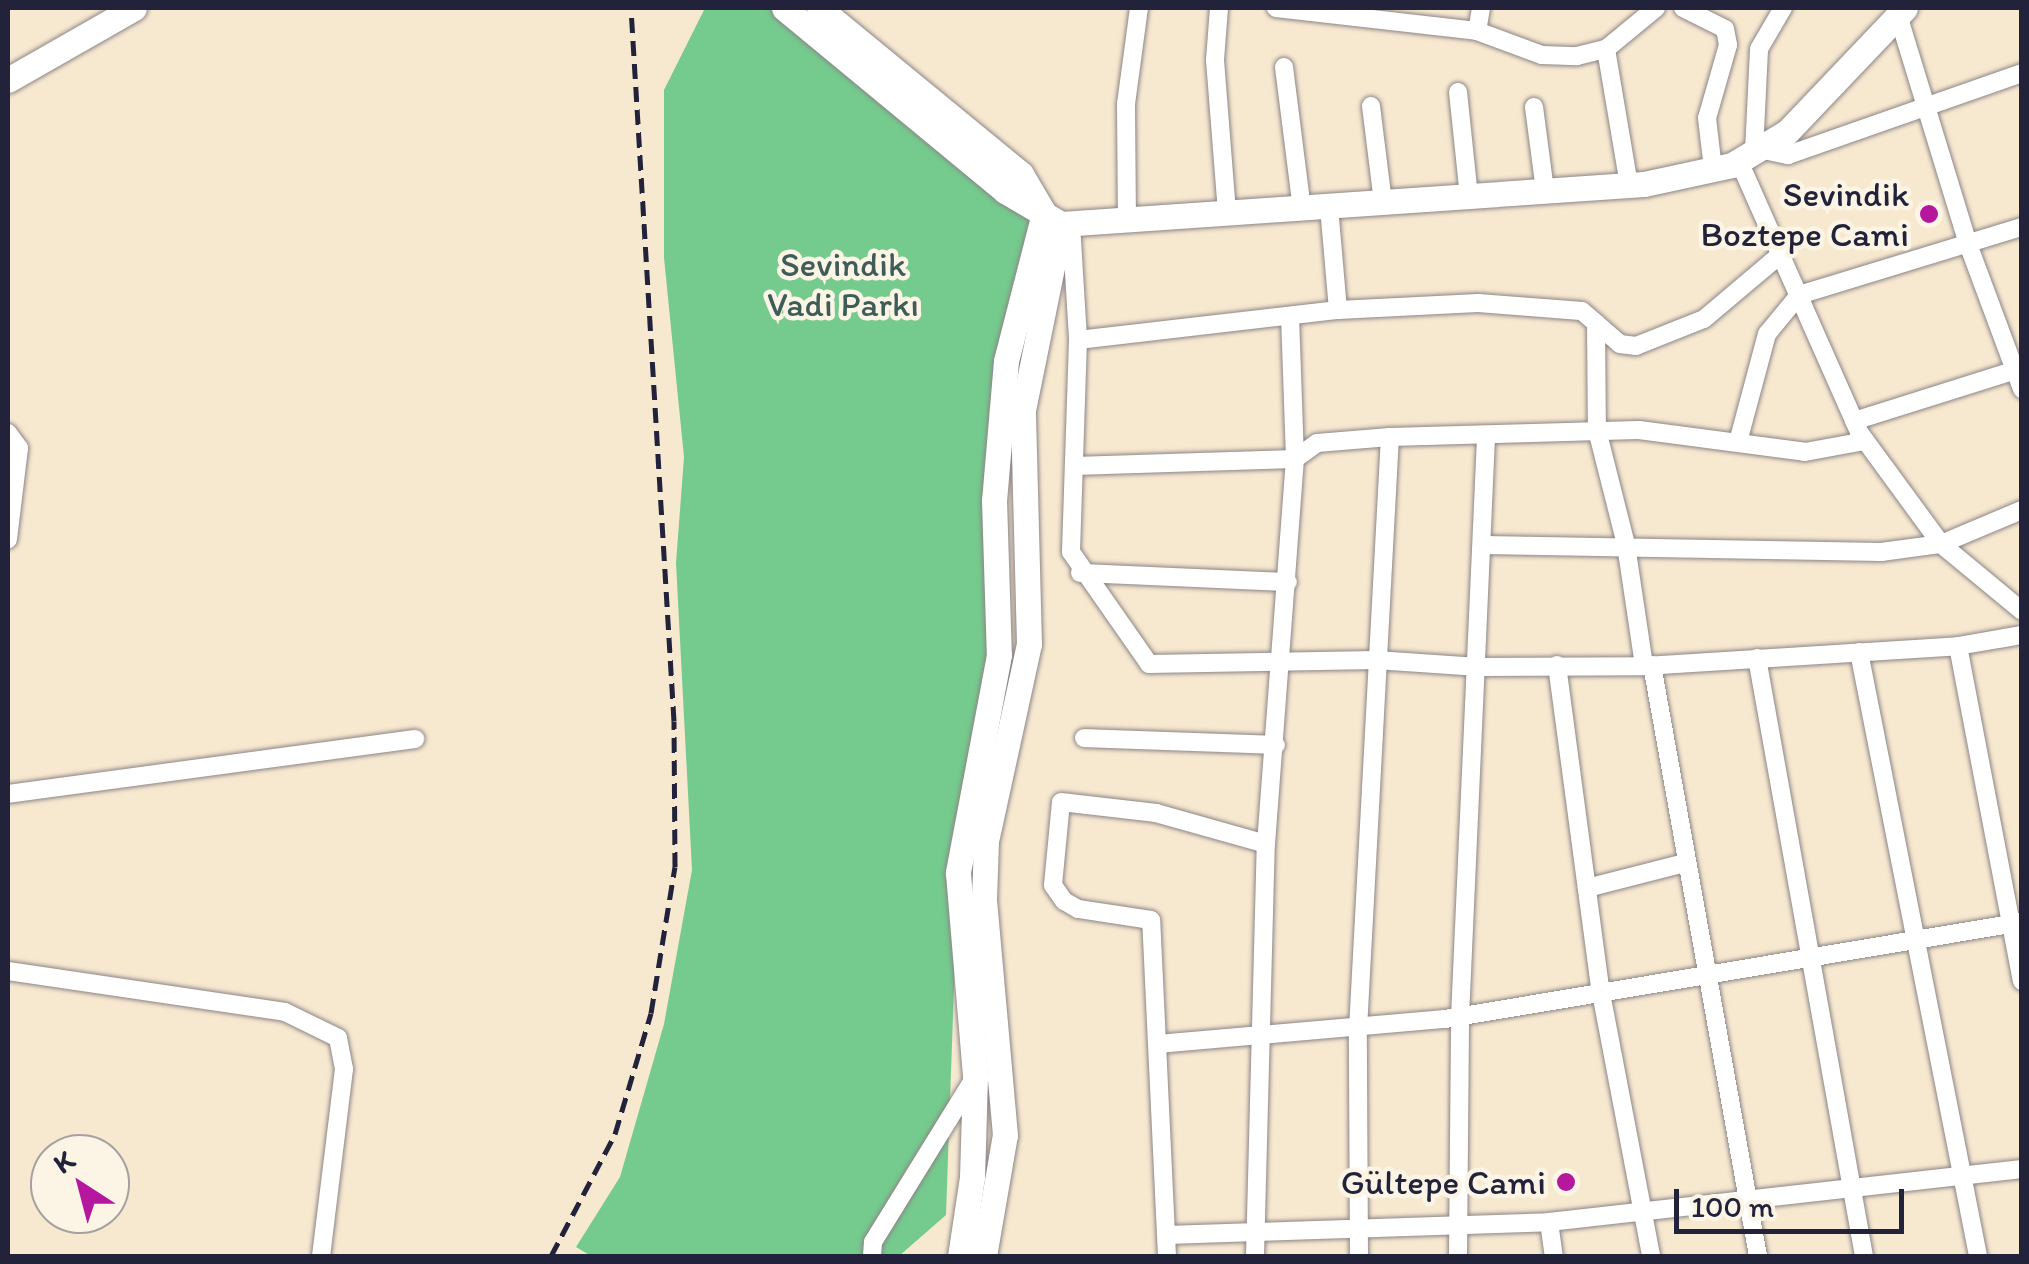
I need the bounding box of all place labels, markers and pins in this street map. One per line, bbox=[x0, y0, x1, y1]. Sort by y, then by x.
place label: Sevindik Boztepe Cami bbox=[1700, 173, 1909, 255]
marker: Sevindik Boztepe Cami bbox=[1918, 203, 1940, 225]
place label: Gültepe Cami bbox=[1341, 1161, 1546, 1203]
marker: Gültepe Cami bbox=[1555, 1171, 1577, 1193]

